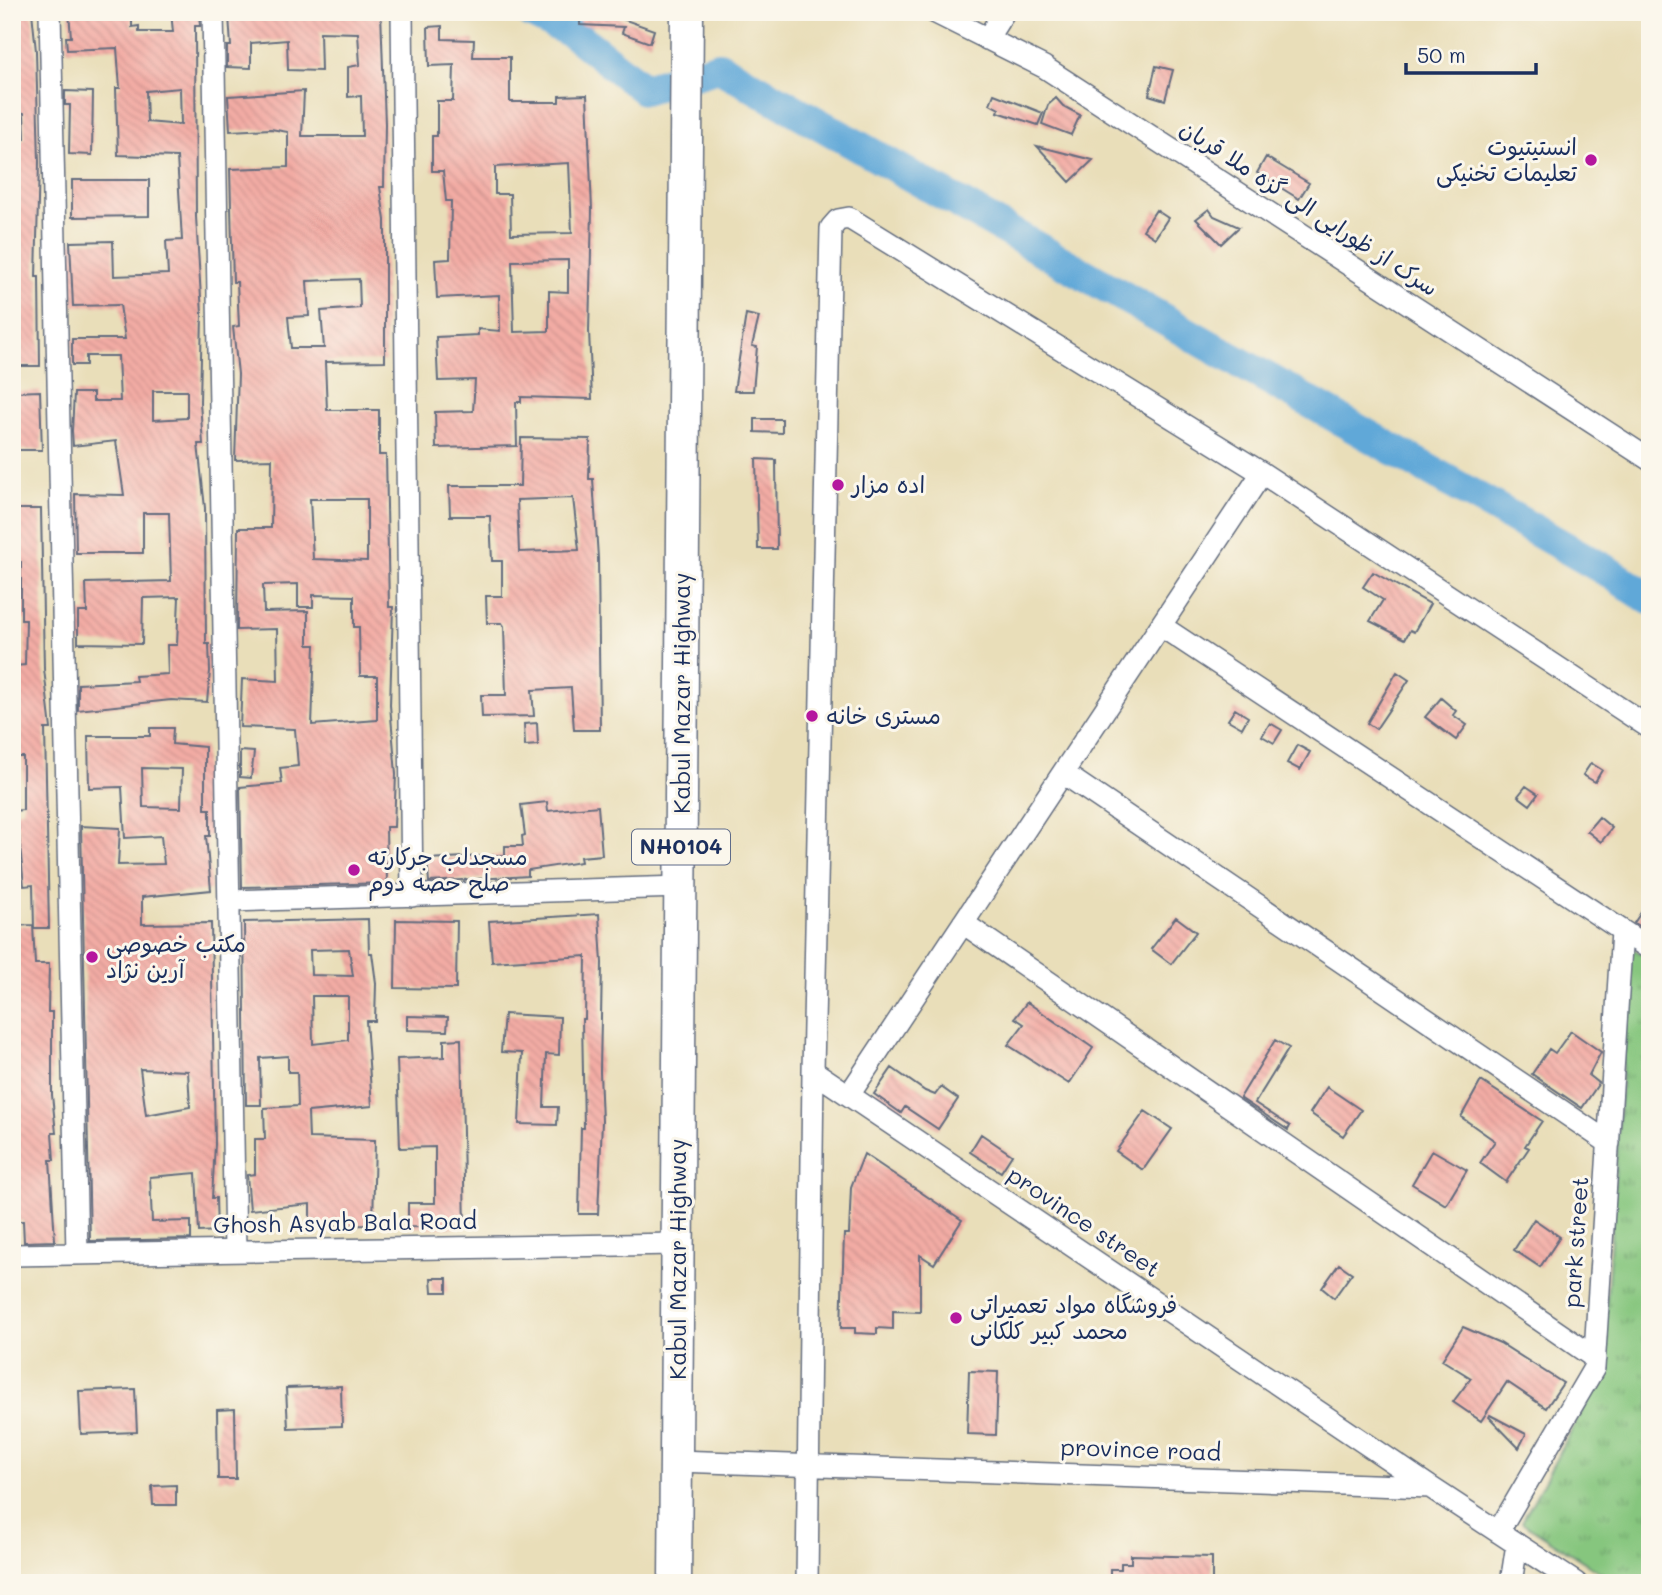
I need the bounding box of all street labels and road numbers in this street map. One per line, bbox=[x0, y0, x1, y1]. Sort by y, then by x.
street label: سرک از ظورایی الی گزه ملا قربان bbox=[1174, 112, 1444, 303]
street label: Kabul Mazar Highway bbox=[666, 572, 696, 814]
road number: NH0104 bbox=[632, 830, 730, 864]
street label: Kabul Mazar Highway bbox=[662, 1138, 692, 1380]
street label: province street bbox=[1002, 1159, 1167, 1283]
street label: park street bbox=[1555, 1176, 1595, 1308]
street label: Ghosh Asyab Bala Road bbox=[213, 1205, 477, 1239]
street label: province road bbox=[1060, 1431, 1222, 1467]

